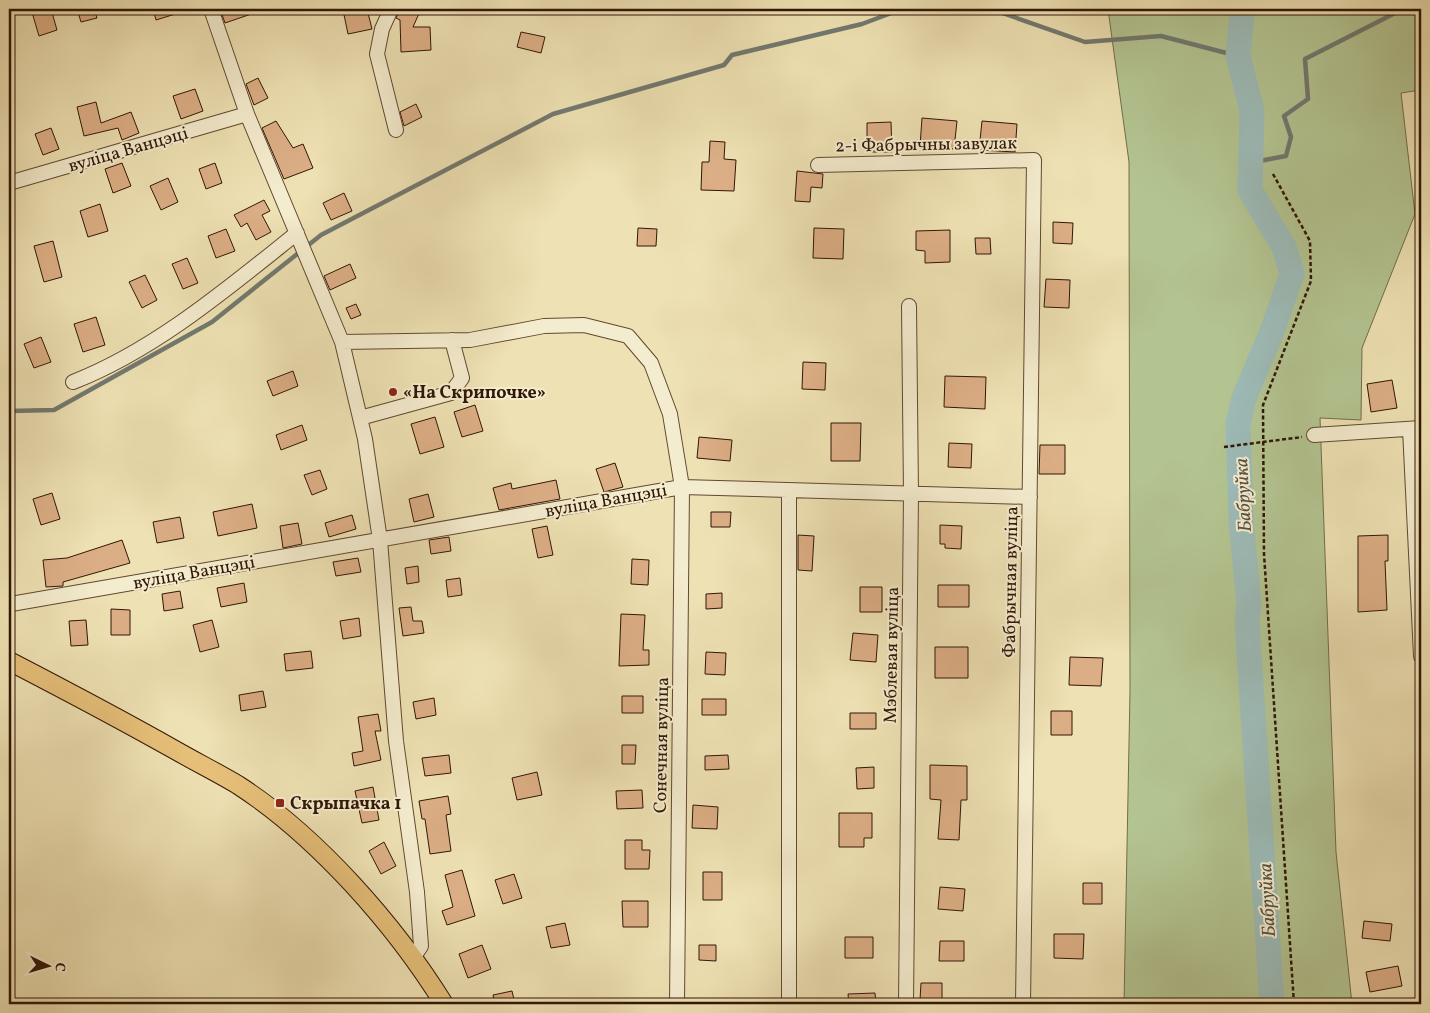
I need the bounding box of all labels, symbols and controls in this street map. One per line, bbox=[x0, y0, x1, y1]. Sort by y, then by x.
street label: вуліца Ванцэці bbox=[66, 121, 191, 180]
street label: 2-і Фабрычны завулак bbox=[835, 131, 1018, 160]
place label: «На Скрипочке» bbox=[403, 381, 546, 406]
marker: «На Скрипочке» bbox=[387, 386, 399, 398]
water label: Бабруйка bbox=[1229, 457, 1259, 532]
street label: вуліца Ванцэці bbox=[543, 478, 669, 525]
street label: Фабрычная вуліца bbox=[998, 506, 1025, 658]
street label: вуліца Ванцэці bbox=[131, 550, 257, 597]
street label: Мэблевая вуліца bbox=[879, 586, 906, 724]
street label: Сонечная вуліца bbox=[649, 677, 676, 813]
place label: Скрыпачка 1 bbox=[290, 792, 401, 817]
marker: Скрыпачка 1 bbox=[274, 797, 286, 809]
water label: Бабруйка bbox=[1253, 862, 1283, 937]
north arrow bbox=[22, 940, 72, 990]
text: С bbox=[50, 962, 69, 972]

